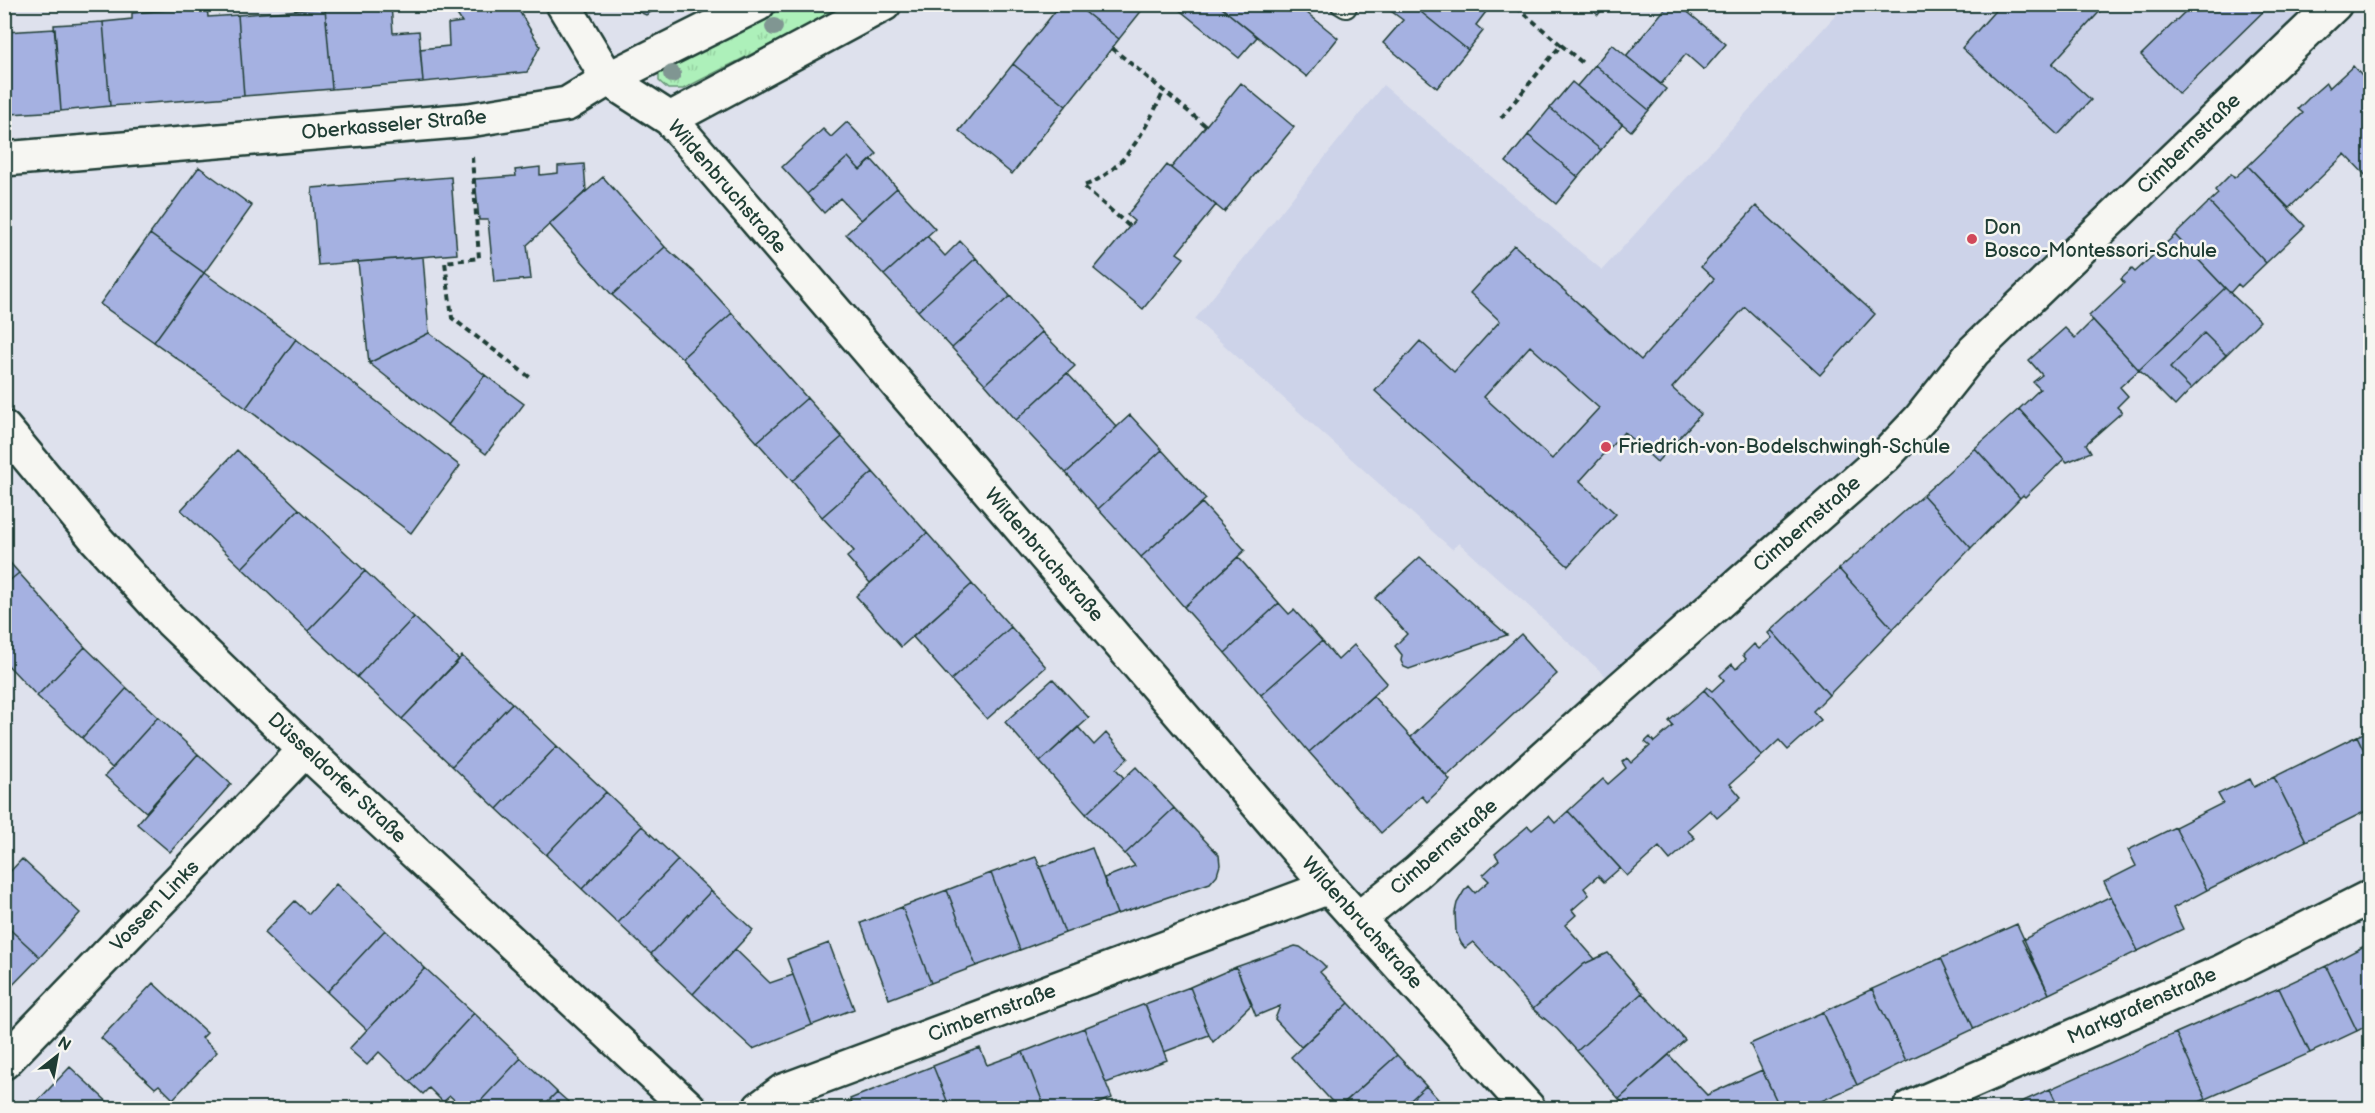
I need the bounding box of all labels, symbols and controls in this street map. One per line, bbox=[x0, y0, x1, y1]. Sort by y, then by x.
street label: Cimbernstraße bbox=[2132, 89, 2246, 199]
street label: Oberkasseler Straße bbox=[300, 105, 488, 145]
street label: Wildenbruchstraße bbox=[662, 115, 792, 259]
place label: Don Bosco-Montessori-Schule bbox=[1984, 216, 2217, 263]
marker: Don Bosco-Montessori-Schule bbox=[1965, 232, 1979, 246]
place label: Friedrich-von-Bodelschwingh-Schule bbox=[1618, 435, 1950, 459]
marker: Friedrich-von-Bodelschwingh-Schule bbox=[1599, 440, 1613, 454]
street label: Cimbernstraße bbox=[1748, 471, 1866, 577]
street label: Wildenbruchstraße bbox=[979, 483, 1109, 627]
street label: Düsseldorfer Straße bbox=[263, 708, 411, 849]
street label: Cimbernstraße bbox=[1385, 794, 1503, 900]
street label: Wildenbruchstraße bbox=[1296, 852, 1428, 994]
street label: Vossen Links bbox=[105, 855, 205, 957]
street label: Markgrafenstraße bbox=[2064, 962, 2220, 1050]
street label: Cimbernstraße bbox=[925, 979, 1059, 1047]
north arrow bbox=[27, 1026, 87, 1086]
text: N bbox=[54, 1033, 74, 1056]

